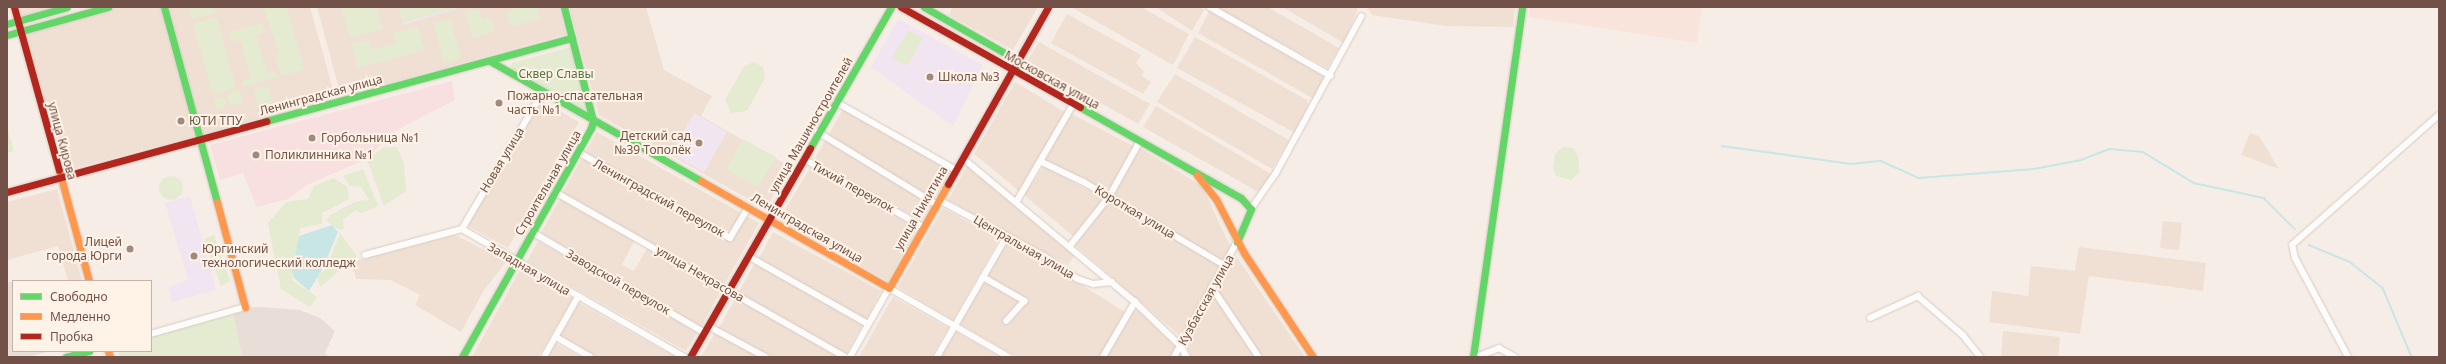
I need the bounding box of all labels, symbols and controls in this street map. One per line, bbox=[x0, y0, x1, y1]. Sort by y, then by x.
street label: Московская улица bbox=[1002, 48, 1102, 112]
street label: улица Машиностроителей bbox=[766, 55, 856, 195]
park label: Сквер Славы bbox=[518, 67, 594, 81]
place label: Школа №3 bbox=[938, 70, 1000, 84]
street label: Ленинградская улица bbox=[258, 72, 384, 118]
marker: Школа №3 bbox=[925, 72, 935, 82]
place label: Пожарно-спасательная часть №1 bbox=[507, 89, 643, 117]
marker: Пожарно-спасательная часть №1 bbox=[494, 98, 504, 108]
street label: улица Кирова bbox=[45, 101, 79, 181]
place label: ЮТИ ТПУ bbox=[189, 114, 242, 128]
marker: ЮТИ ТПУ bbox=[176, 116, 186, 126]
street label: Новая улица bbox=[477, 125, 527, 195]
street label: Строительная улица bbox=[512, 128, 584, 238]
place label: Детский сад №39 Тополёк bbox=[614, 129, 691, 157]
place label: Горбольница №1 bbox=[321, 131, 420, 145]
marker: Горбольница №1 bbox=[306, 132, 318, 144]
marker: Детский сад №39 Тополёк bbox=[694, 138, 704, 148]
place label: Поликлинника №1 bbox=[265, 148, 374, 162]
marker: Поликлинника №1 bbox=[250, 149, 262, 161]
street label: Ленинградский переулок bbox=[591, 156, 727, 240]
street label: Тихий переулок bbox=[810, 159, 896, 215]
street label: улица Никитина bbox=[891, 164, 951, 252]
street label: Короткая улица bbox=[1092, 182, 1178, 242]
street label: Ленинградская улица bbox=[749, 190, 865, 266]
street label: Центральная улица bbox=[971, 212, 1077, 282]
place label: Лицей города Юрги bbox=[46, 235, 122, 263]
street label: Западная улица bbox=[485, 240, 573, 298]
place label: Юргинский технологический колледж bbox=[202, 242, 356, 270]
street label: улица Некрасова bbox=[653, 243, 747, 305]
marker: Лицей города Юрги bbox=[125, 244, 135, 254]
street label: Заводской переулок bbox=[563, 246, 673, 318]
marker: Юргинский технологический колледж bbox=[189, 251, 199, 261]
street label: Кузбасская улица bbox=[1175, 252, 1237, 348]
legend bbox=[12, 280, 152, 352]
text: Свободно bbox=[50, 288, 108, 305]
text: Медленно bbox=[50, 308, 110, 325]
text: Пробка bbox=[50, 328, 93, 345]

